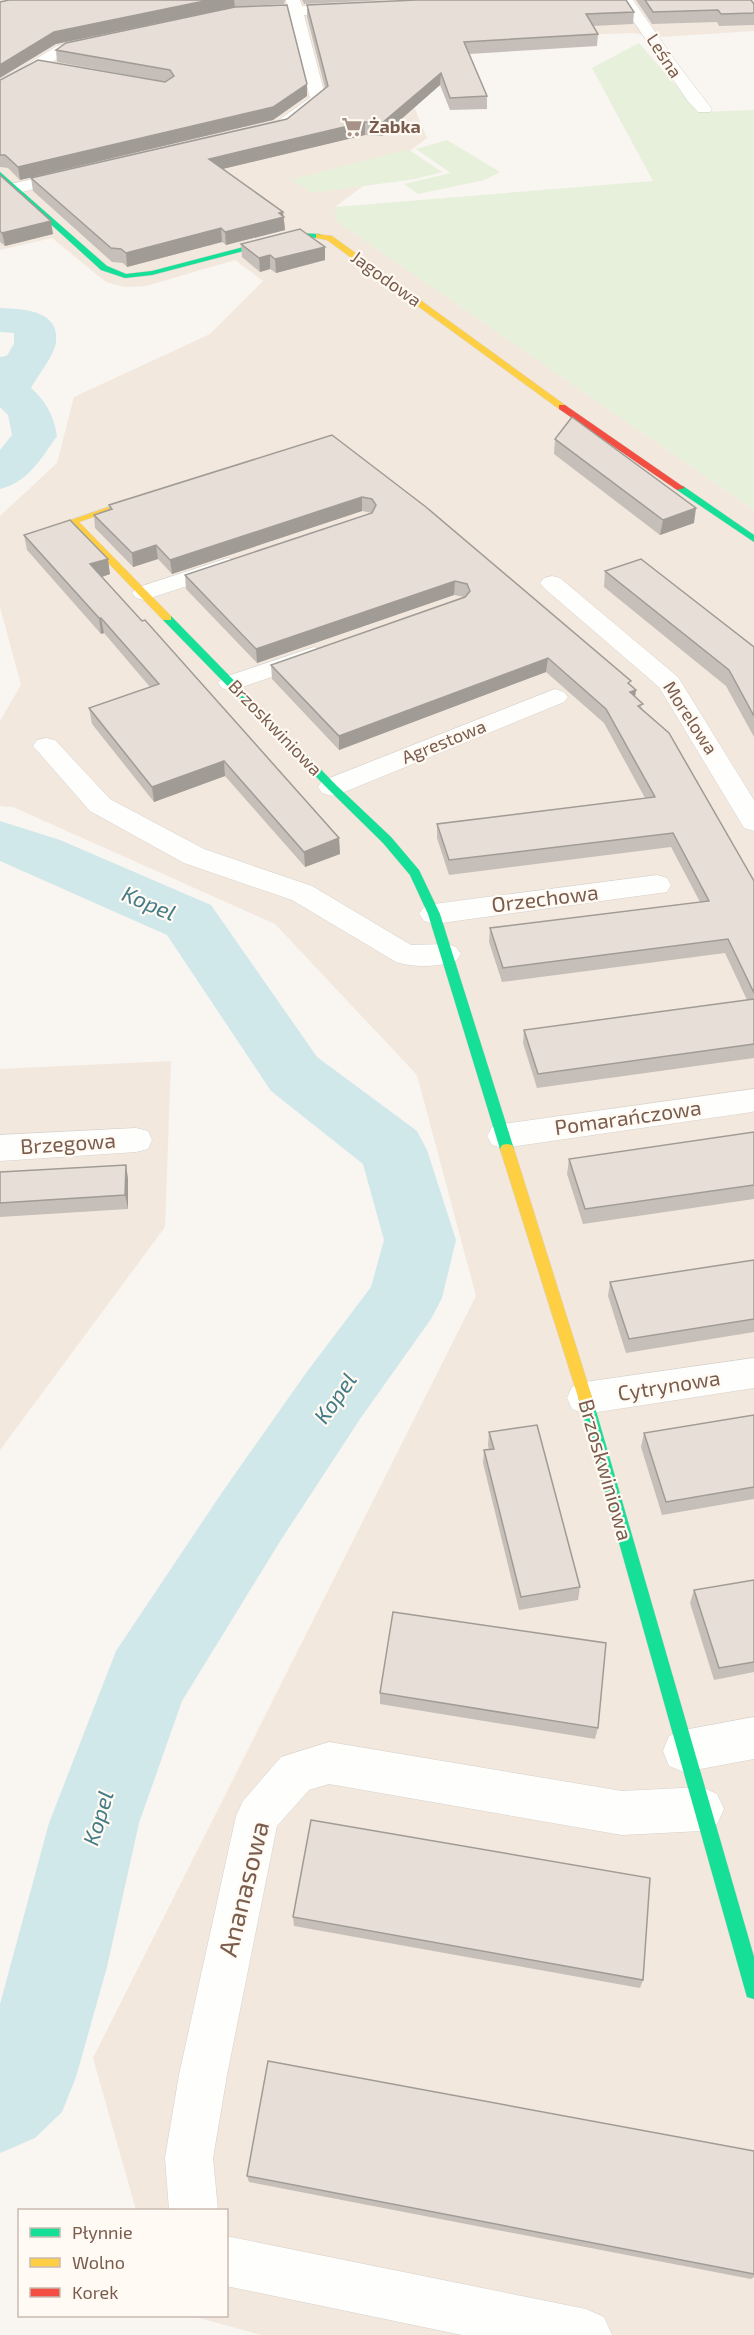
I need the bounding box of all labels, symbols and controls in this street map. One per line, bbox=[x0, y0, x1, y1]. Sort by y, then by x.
street label: Leśna bbox=[642, 29, 687, 82]
supermarket icon: Żabka bbox=[340, 115, 364, 139]
place label: Żabka bbox=[369, 115, 421, 137]
street label: Jagodowa bbox=[347, 245, 426, 311]
street label: Brzoskwiniowa bbox=[224, 675, 327, 780]
street label: Morelowa bbox=[659, 677, 723, 758]
street label: Agrestowa bbox=[398, 714, 489, 768]
water label: Kopel bbox=[119, 879, 180, 925]
street label: Orzechowa bbox=[490, 879, 600, 916]
street label: Pomarańczowa bbox=[553, 1094, 703, 1139]
street label: Brzegowa bbox=[19, 1127, 116, 1158]
street label: Cytrynowa bbox=[616, 1364, 722, 1405]
water label: Kopel bbox=[307, 1367, 361, 1428]
street label: Brzoskwiniowa bbox=[574, 1396, 639, 1543]
water label: Kopel bbox=[76, 1787, 118, 1848]
street label: Ananasowa bbox=[211, 1818, 274, 1960]
legend bbox=[18, 2209, 228, 2317]
text: Płynnie bbox=[72, 2221, 133, 2243]
text: Wolno bbox=[72, 2251, 125, 2273]
text: Korek bbox=[72, 2281, 118, 2303]

